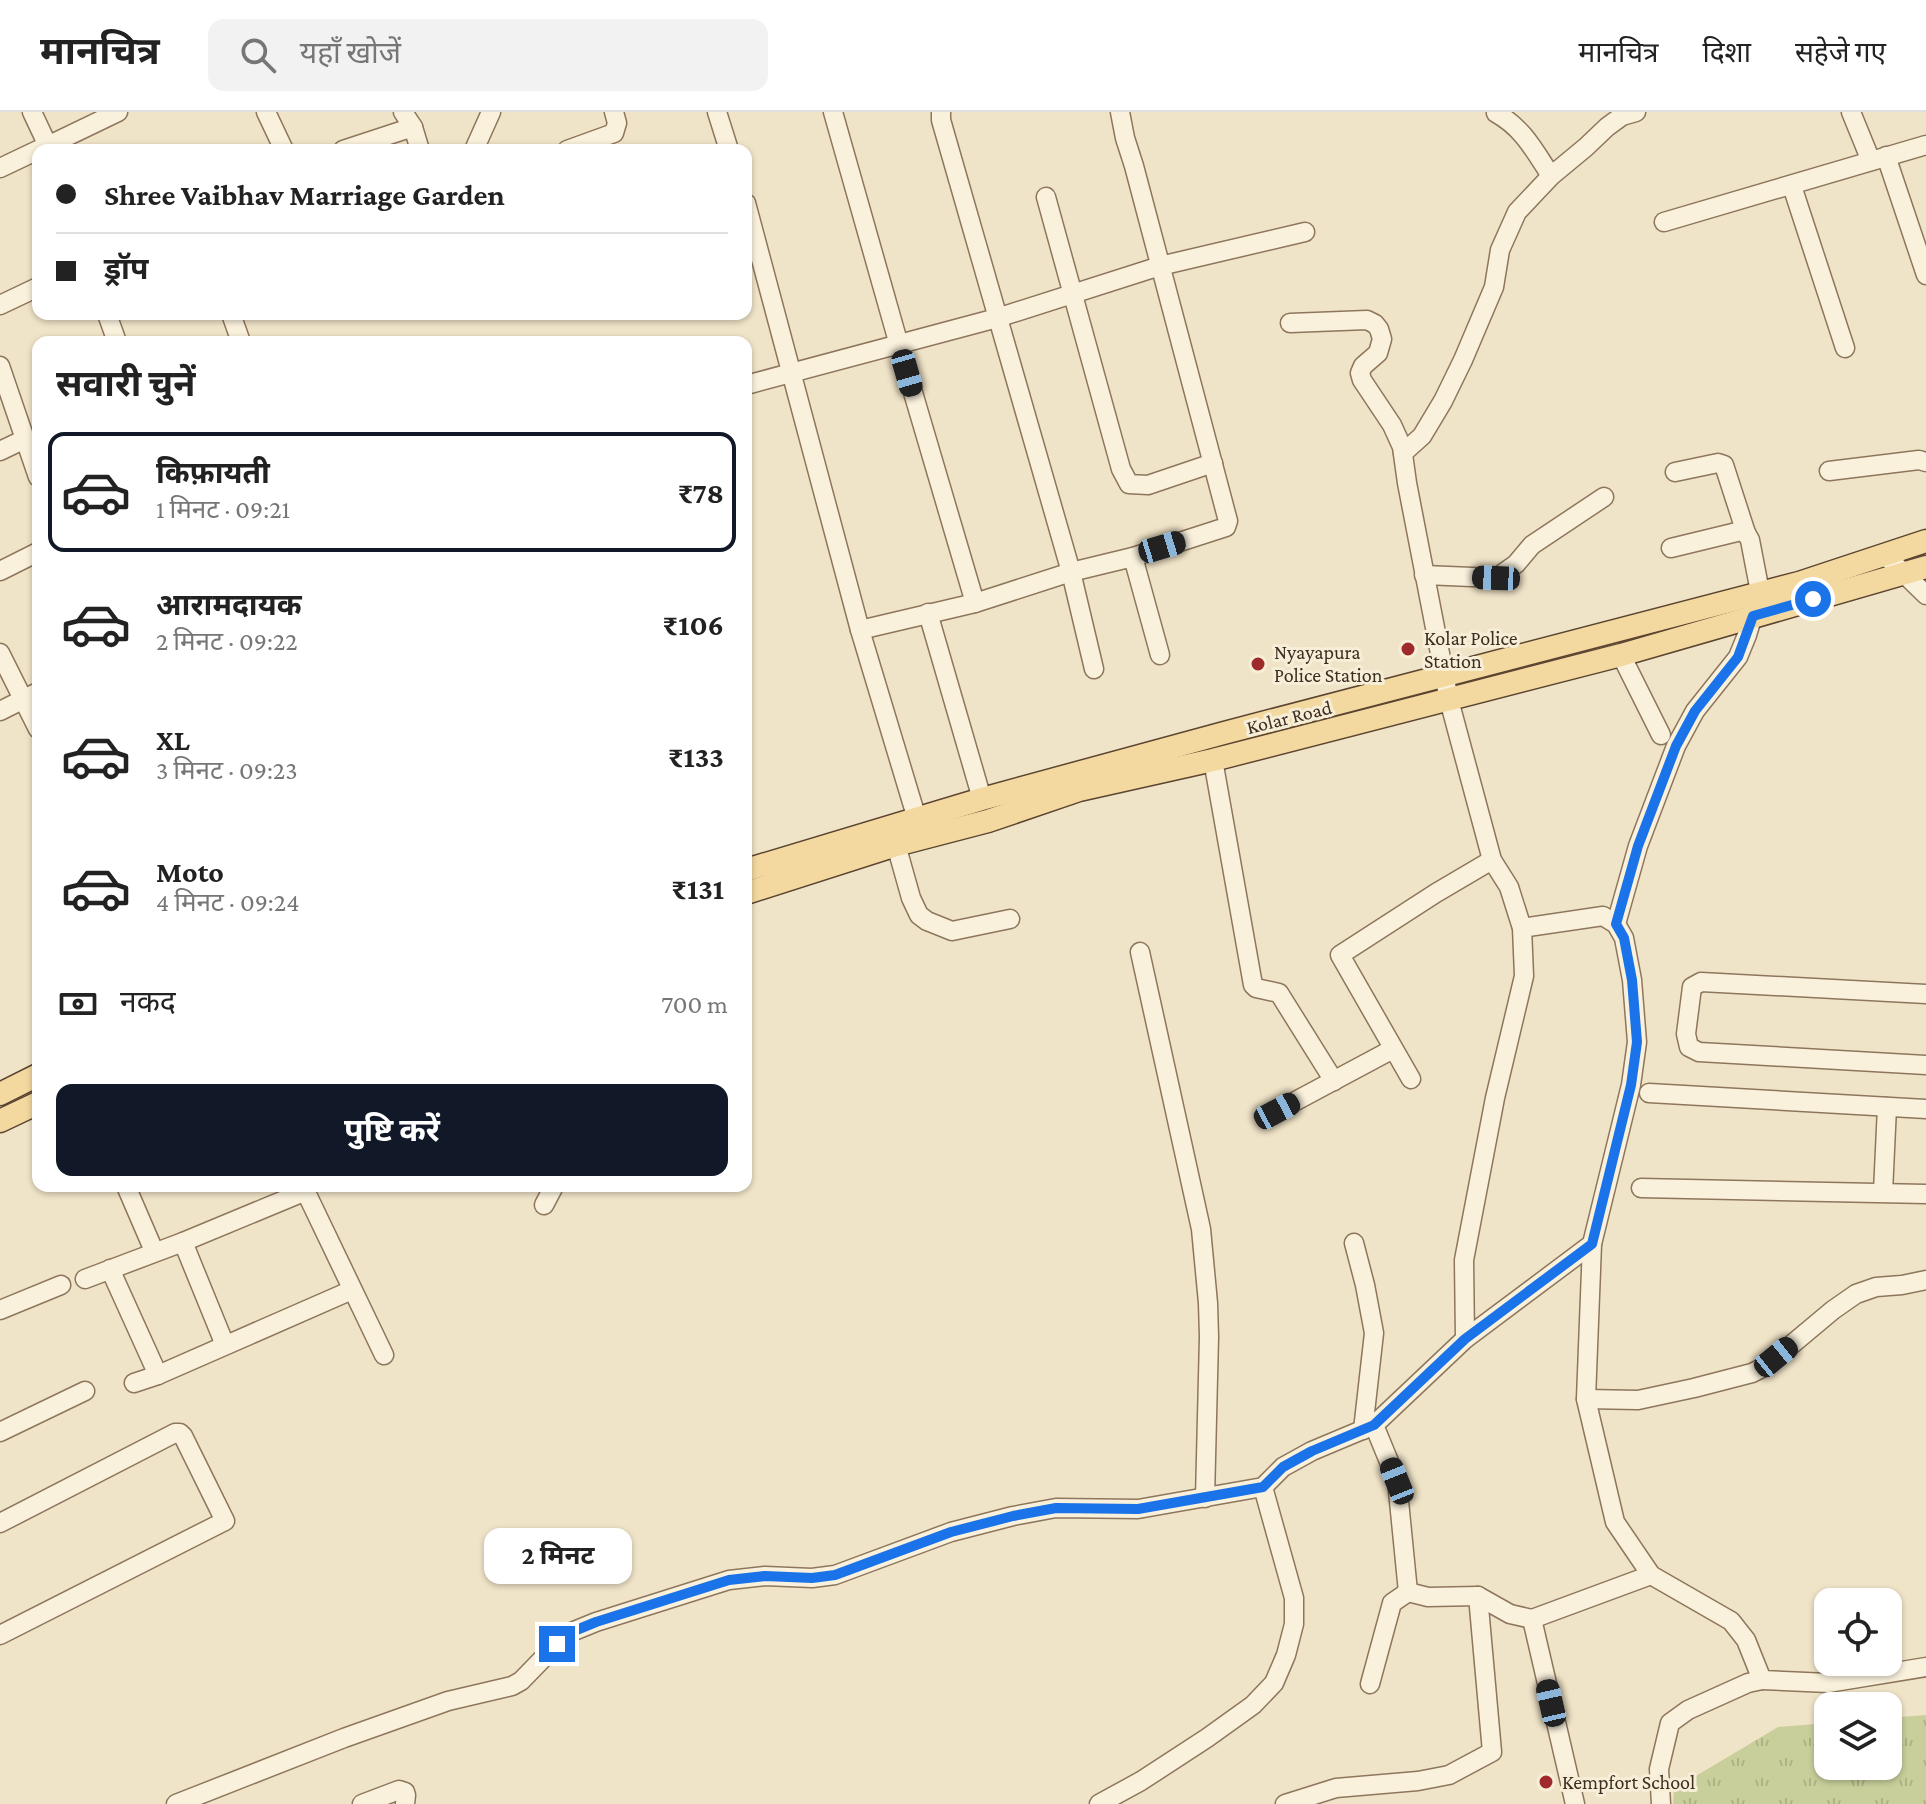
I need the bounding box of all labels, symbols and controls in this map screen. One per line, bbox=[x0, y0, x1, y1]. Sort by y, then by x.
search box bbox=[208, 19, 768, 91]
text: मानचित्र bbox=[40, 30, 160, 72]
icon: search bbox=[236, 33, 280, 77]
text: यहाँ खोजें bbox=[300, 36, 401, 69]
text: मानचित्र bbox=[1578, 37, 1659, 68]
text: दिशा bbox=[1703, 37, 1751, 68]
text: सहेजे गए bbox=[1795, 37, 1886, 68]
text: Shree Vaibhav Marriage Garden bbox=[104, 178, 505, 211]
text: ड्रॉप bbox=[104, 252, 148, 285]
car bbox=[889, 347, 925, 399]
text: सवारी चुनें bbox=[56, 364, 195, 404]
icon: car bbox=[60, 456, 132, 528]
text: किफ़ायती bbox=[156, 456, 270, 489]
text: ₹78 bbox=[678, 476, 724, 509]
text: 1 मिनट · 09:21 bbox=[156, 495, 290, 524]
car bbox=[1136, 529, 1188, 565]
car bbox=[1472, 565, 1520, 591]
route start bbox=[1795, 581, 1831, 617]
icon: car bbox=[60, 588, 132, 660]
text: आरामदायक bbox=[156, 588, 302, 621]
text: ₹106 bbox=[662, 608, 724, 641]
text: 2 मिनट · 09:22 bbox=[156, 627, 298, 656]
place label: Kolar Police Station bbox=[1424, 627, 1518, 672]
marker: Kolar Police Station bbox=[1399, 640, 1417, 658]
place label: Nyayapura Police Station bbox=[1274, 641, 1383, 686]
marker: Nyayapura Police Station bbox=[1249, 655, 1267, 673]
street label: Kolar Road bbox=[1244, 696, 1334, 738]
icon: car bbox=[60, 720, 132, 792]
text: XL bbox=[156, 723, 190, 756]
text: ₹133 bbox=[668, 740, 724, 773]
text: 3 मिनट · 09:23 bbox=[156, 756, 298, 785]
icon: car bbox=[60, 852, 132, 924]
text: Moto bbox=[156, 855, 224, 888]
text: ₹131 bbox=[671, 872, 724, 905]
text: 4 मिनट · 09:24 bbox=[156, 888, 299, 917]
icon: cash bbox=[56, 982, 100, 1026]
text: नकद bbox=[120, 985, 176, 1018]
text: 700 m bbox=[661, 990, 728, 1019]
button: पुष्टि करें bbox=[56, 1084, 728, 1176]
car bbox=[1250, 1089, 1304, 1133]
car bbox=[1750, 1333, 1802, 1381]
car bbox=[1377, 1454, 1417, 1508]
callout: 2 मिनट bbox=[483, 1528, 631, 1584]
text: 2 मिनट bbox=[522, 1541, 594, 1570]
map controls bbox=[1814, 1588, 1902, 1780]
button: locate bbox=[1814, 1588, 1902, 1676]
route end bbox=[539, 1626, 575, 1662]
car bbox=[1534, 1677, 1568, 1729]
button: layers bbox=[1814, 1692, 1902, 1780]
place label: Kempfort School bbox=[1562, 1771, 1695, 1794]
marker: Kempfort School bbox=[1537, 1773, 1555, 1791]

